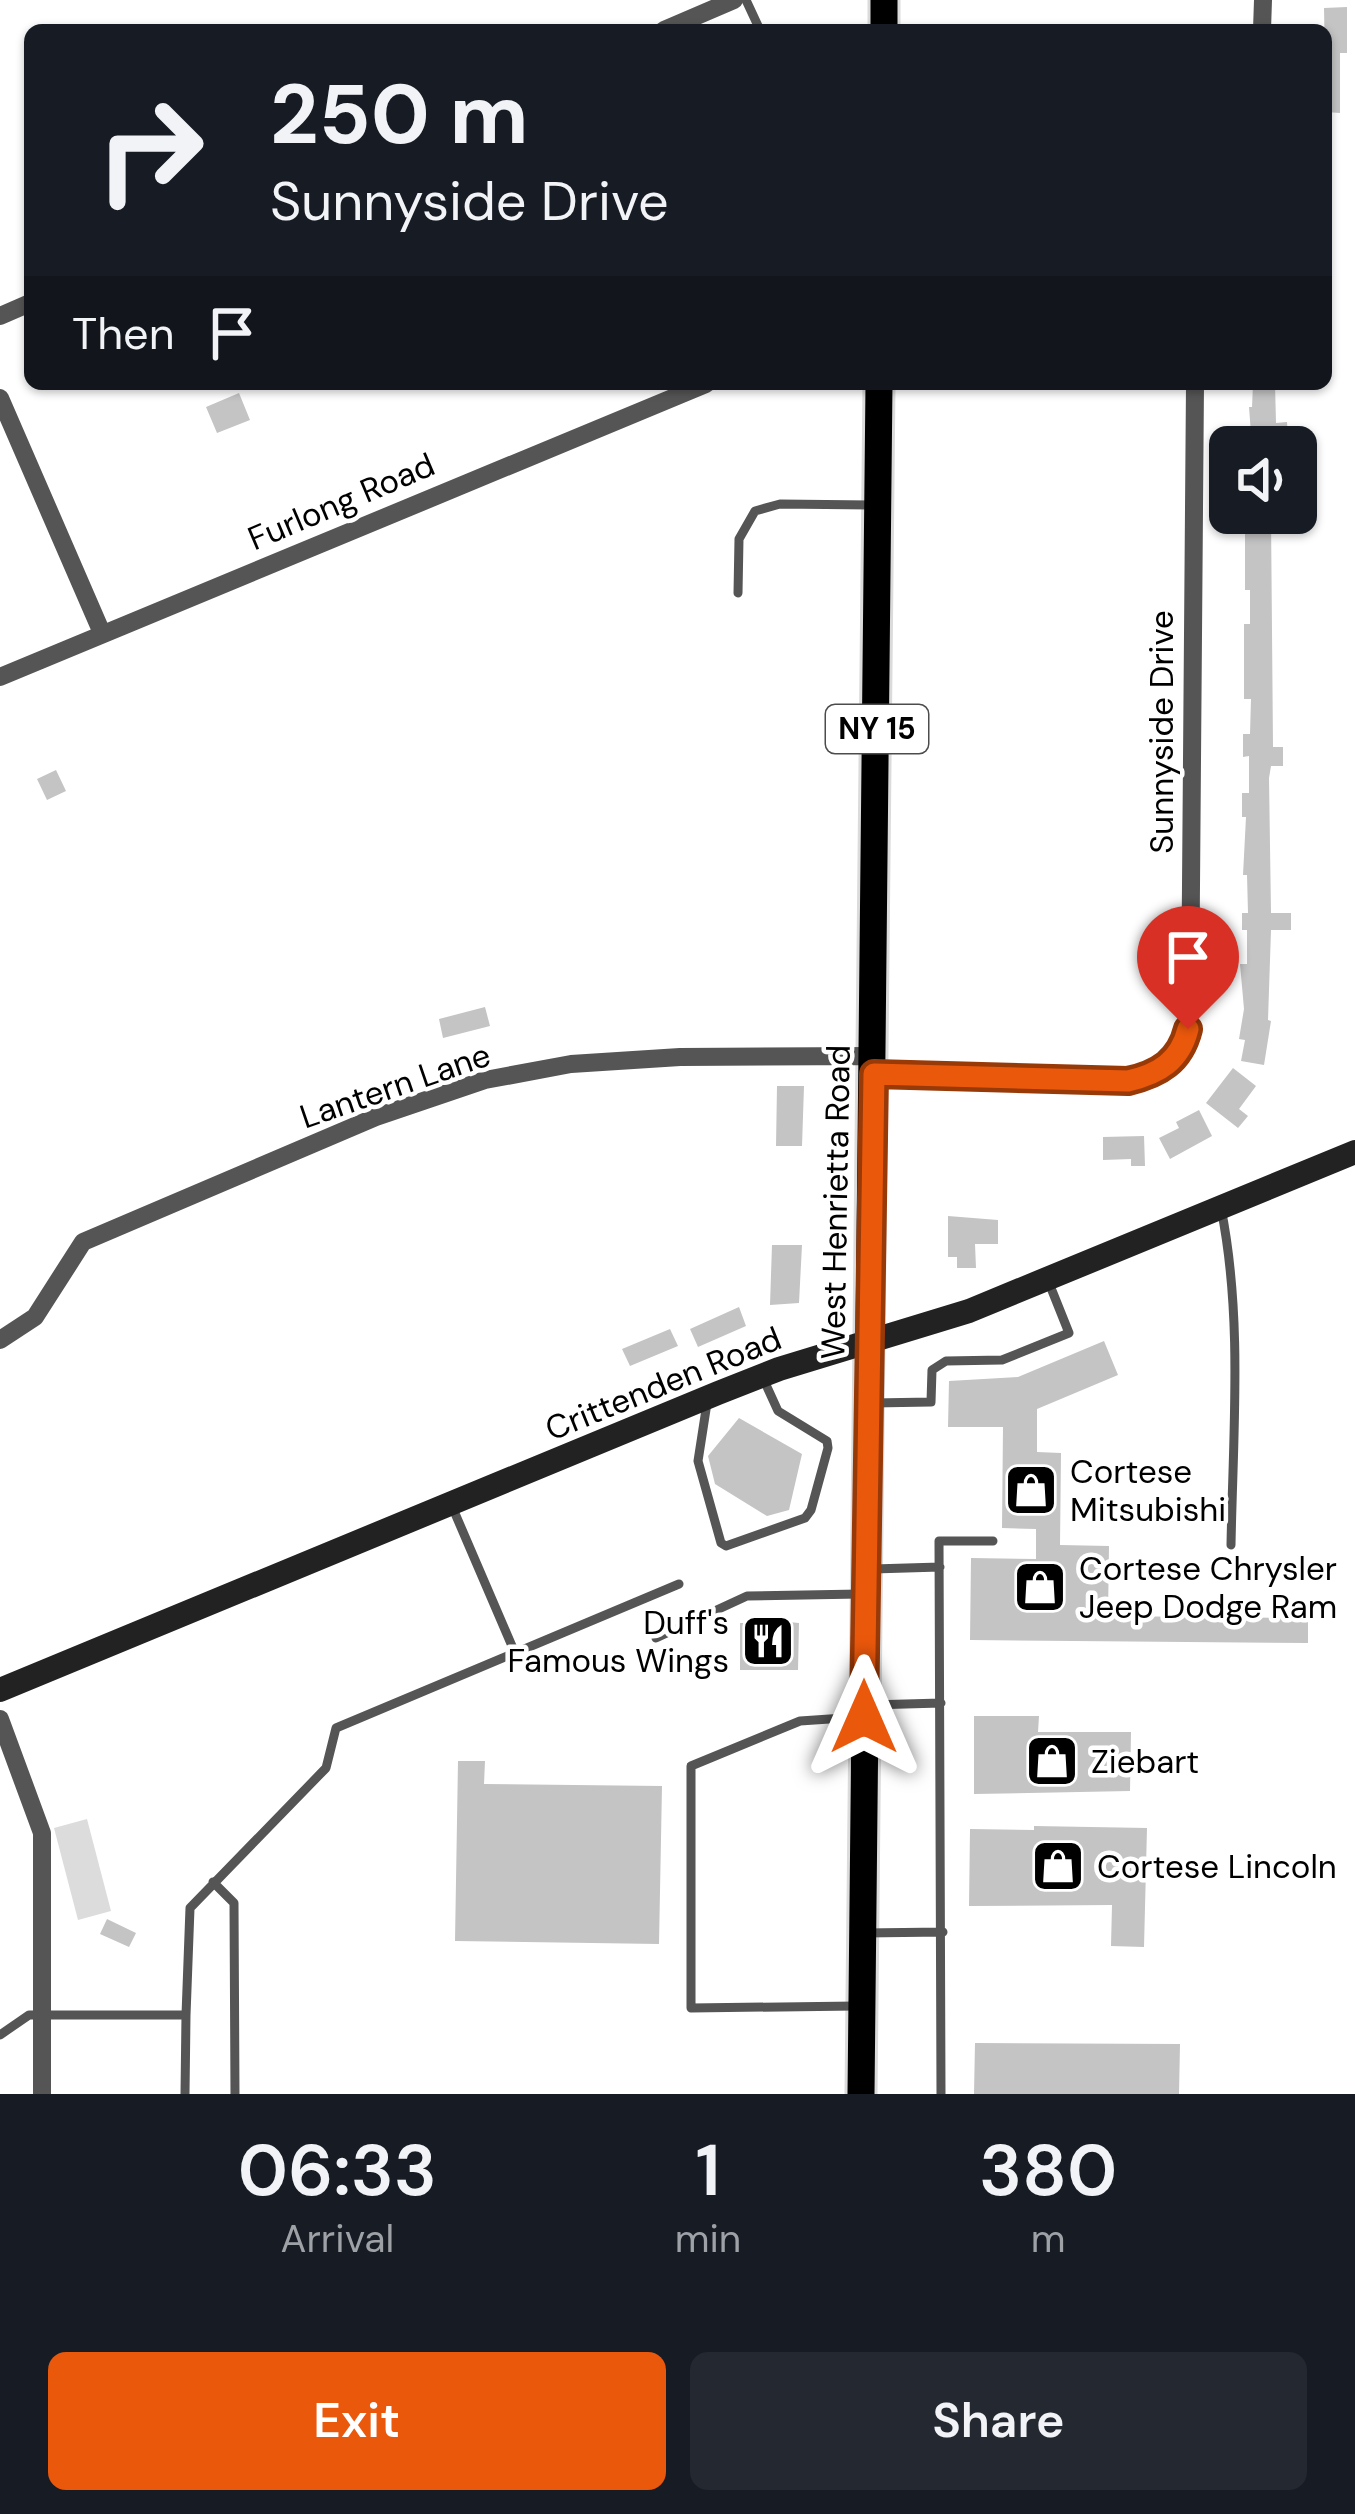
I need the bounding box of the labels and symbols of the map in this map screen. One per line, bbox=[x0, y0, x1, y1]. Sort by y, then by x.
street label: Furlong Road bbox=[241, 443, 441, 560]
street label: Sunnyside Drive bbox=[1140, 610, 1183, 854]
road number: NY 15 bbox=[826, 705, 928, 753]
pin bbox=[1137, 906, 1239, 1029]
street label: Lantern Lane bbox=[294, 1033, 496, 1138]
street label: West Henrietta Road bbox=[811, 1044, 860, 1360]
street label: Crittenden Road bbox=[539, 1317, 788, 1450]
place label: Cortese Mitsubishi bbox=[1070, 1450, 1226, 1531]
shop icon: Cortese Mitsubishi bbox=[1003, 1462, 1059, 1518]
place label: Cortese Chrysler Jeep Dodge Ram bbox=[1079, 1547, 1337, 1628]
shop icon: Cortese Chrysler Jeep Dodge Ram bbox=[1012, 1559, 1068, 1615]
place label: Duff's Famous Wings bbox=[508, 1601, 729, 1682]
restaurant icon: Duff's Famous Wings bbox=[740, 1613, 796, 1669]
position arrow bbox=[801, 1654, 927, 1780]
shop icon: Ziebart bbox=[1024, 1733, 1080, 1789]
place label: Ziebart bbox=[1091, 1740, 1199, 1783]
shop icon: Cortese Lincoln bbox=[1030, 1838, 1086, 1894]
place label: Cortese Lincoln bbox=[1097, 1845, 1337, 1888]

